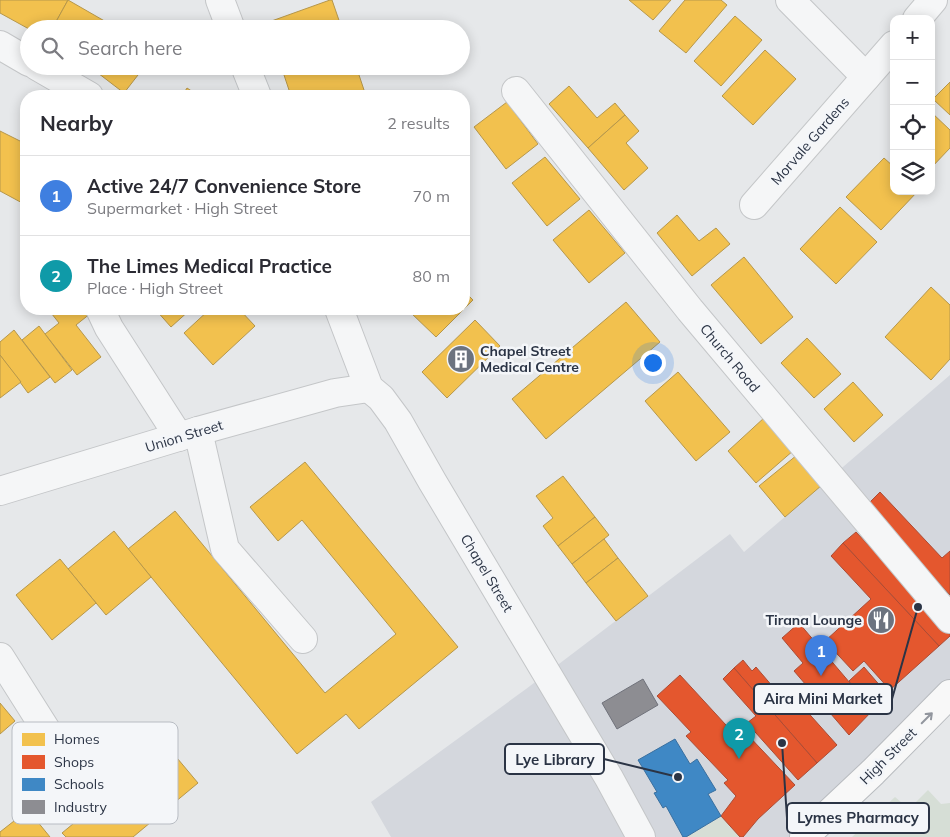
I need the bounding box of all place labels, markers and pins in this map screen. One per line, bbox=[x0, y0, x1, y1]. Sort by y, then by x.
place label: Chapel Street Medical Centre bbox=[480, 342, 579, 376]
building icon: Chapel Street Medical Centre bbox=[446, 344, 476, 374]
restaurant icon: Tirana Lounge bbox=[866, 605, 896, 635]
place label: Tirana Lounge bbox=[765, 611, 862, 629]
pin: 1 bbox=[805, 635, 837, 676]
callout: Aira Mini Market bbox=[754, 684, 892, 714]
pin: 2 bbox=[723, 718, 755, 759]
callout: Lye Library bbox=[505, 744, 604, 774]
callout: Lymes Pharmacy bbox=[787, 803, 929, 833]

